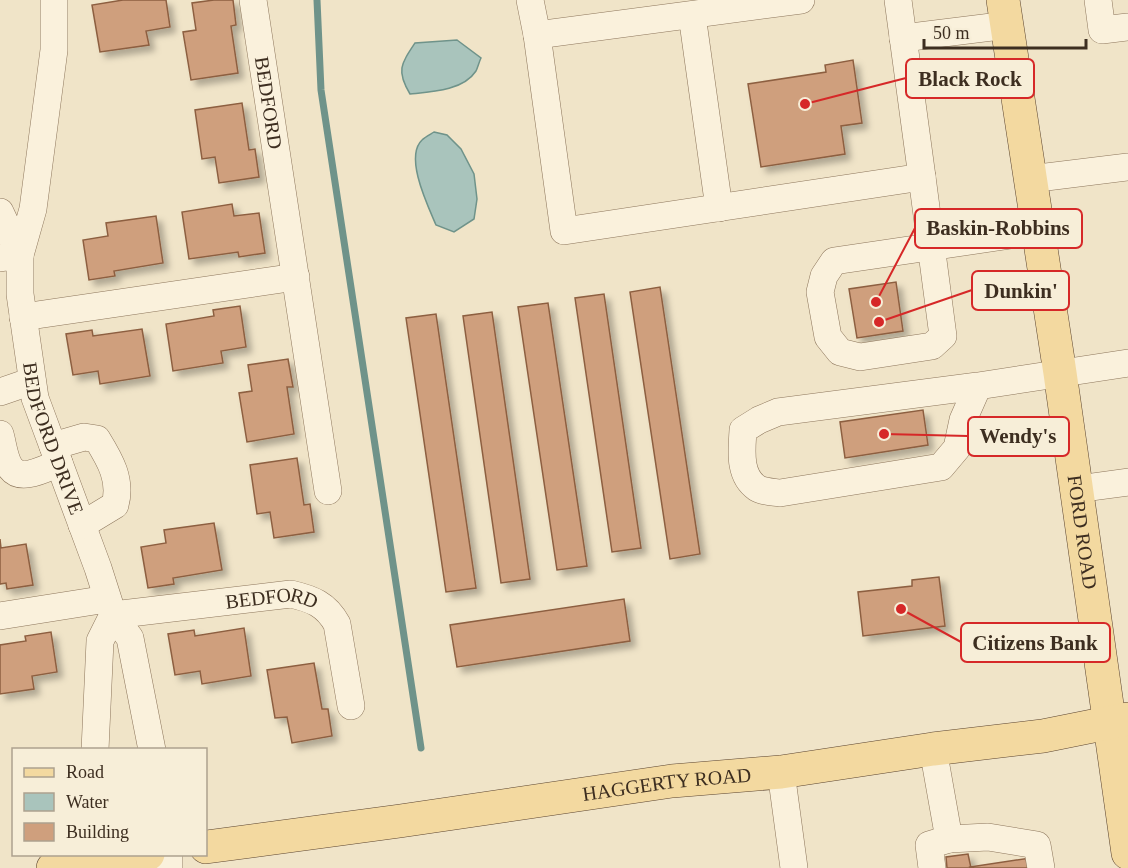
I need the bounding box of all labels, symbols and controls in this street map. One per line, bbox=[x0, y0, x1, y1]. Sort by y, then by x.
scale bar bbox=[924, 12, 1086, 50]
text: 50 m bbox=[933, 23, 970, 43]
street label: BEDFORD bbox=[251, 55, 287, 151]
callout: Black Rock bbox=[906, 59, 1034, 98]
text: Black Rock bbox=[918, 67, 1022, 91]
callout: Baskin-Robbins bbox=[915, 209, 1082, 248]
text: Baskin-Robbins bbox=[926, 216, 1070, 240]
callout: Dunkin' bbox=[972, 271, 1069, 310]
text: Dunkin' bbox=[984, 279, 1058, 303]
street label: BEDFORD DRIVE bbox=[19, 361, 88, 518]
callout: Wendy's bbox=[968, 417, 1069, 456]
text: Wendy's bbox=[979, 424, 1057, 448]
street label: FORD ROAD bbox=[1064, 474, 1101, 591]
street label: BEDFORD bbox=[224, 583, 321, 613]
callout: Citizens Bank bbox=[961, 623, 1110, 662]
text: Citizens Bank bbox=[972, 631, 1098, 655]
legend bbox=[12, 748, 207, 856]
text: Road bbox=[66, 762, 104, 782]
street label: HAGGERTY ROAD bbox=[581, 764, 752, 805]
text: Water bbox=[66, 792, 109, 812]
text: Building bbox=[66, 822, 129, 842]

